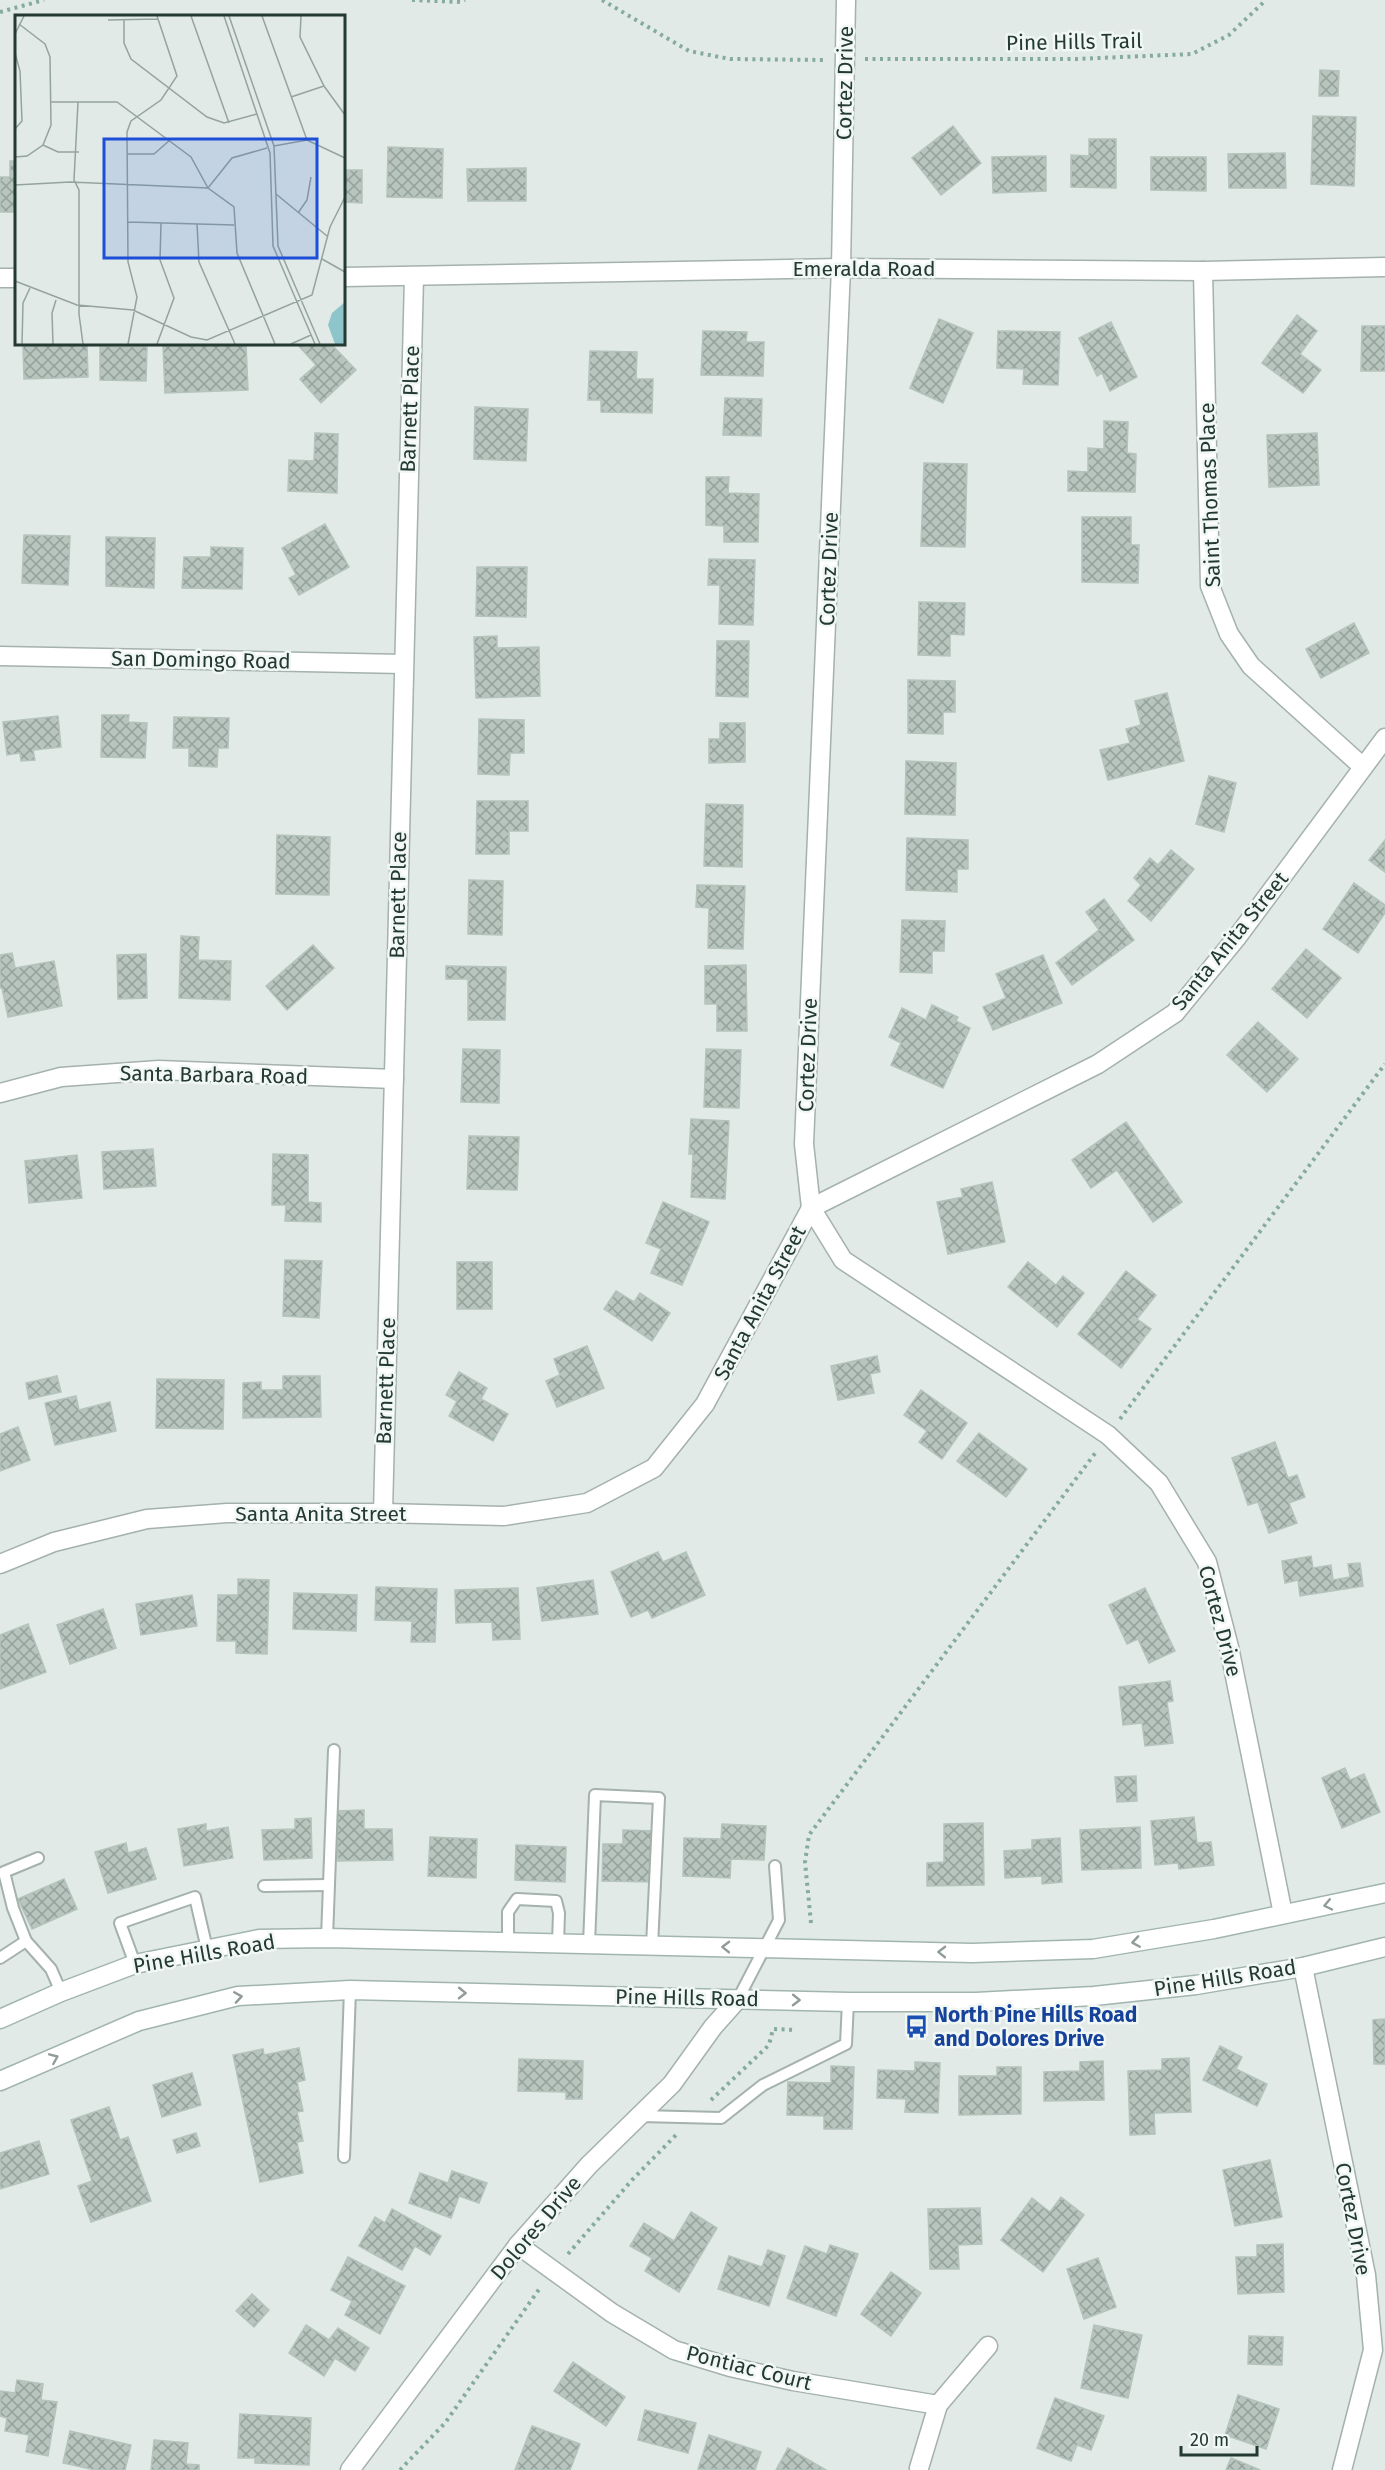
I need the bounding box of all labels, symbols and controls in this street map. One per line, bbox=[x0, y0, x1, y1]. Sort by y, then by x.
inset map bbox=[15, 15, 345, 345]
street label: Cortez Drive bbox=[831, 26, 859, 140]
street label: Pine Hills Trail bbox=[1006, 28, 1142, 56]
street label: Emeralda Road bbox=[792, 256, 936, 282]
street label: Barnett Place bbox=[395, 345, 425, 473]
street label: Saint Thomas Place bbox=[1194, 402, 1226, 588]
street label: Cortez Drive bbox=[814, 511, 844, 627]
street label: San Domingo Road bbox=[111, 645, 291, 675]
street label: Barnett Place bbox=[384, 831, 412, 959]
street label: Santa Anita Street bbox=[1166, 866, 1294, 1016]
street label: Cortez Drive bbox=[793, 997, 823, 1113]
street label: Santa Barbara Road bbox=[120, 1060, 308, 1090]
street label: Santa Anita Street bbox=[708, 1221, 812, 1385]
street label: Barnett Place bbox=[371, 1317, 401, 1445]
street label: Santa Anita Street bbox=[235, 1501, 407, 1527]
street label: Cortez Drive bbox=[1193, 1562, 1247, 1680]
one-way arrow bbox=[1323, 1897, 1333, 1910]
street label: Pine Hills Road bbox=[131, 1929, 277, 1979]
one-way arrow bbox=[1132, 1935, 1141, 1947]
one-way arrow bbox=[722, 1941, 731, 1953]
one-way arrow bbox=[937, 1946, 946, 1959]
street label: Pine Hills Road bbox=[1152, 1954, 1298, 2002]
street label: Pine Hills Road bbox=[615, 1984, 759, 2012]
one-way arrow bbox=[458, 1986, 467, 1999]
one-way arrow bbox=[233, 1991, 243, 2003]
one-way arrow bbox=[792, 1994, 801, 2006]
place label: North Pine Hills Road and Dolores Drive bbox=[934, 2002, 1137, 2052]
bus stop icon: North Pine Hills Road and Dolores Drive bbox=[903, 2014, 929, 2040]
one-way arrow bbox=[48, 2053, 59, 2065]
street label: Cortez Drive bbox=[1329, 2160, 1377, 2278]
street label: Dolores Drive bbox=[485, 2171, 587, 2285]
street label: Pontiac Court bbox=[684, 2340, 815, 2396]
scale bar bbox=[1181, 2419, 1258, 2457]
text: 20 m bbox=[1190, 2429, 1229, 2451]

